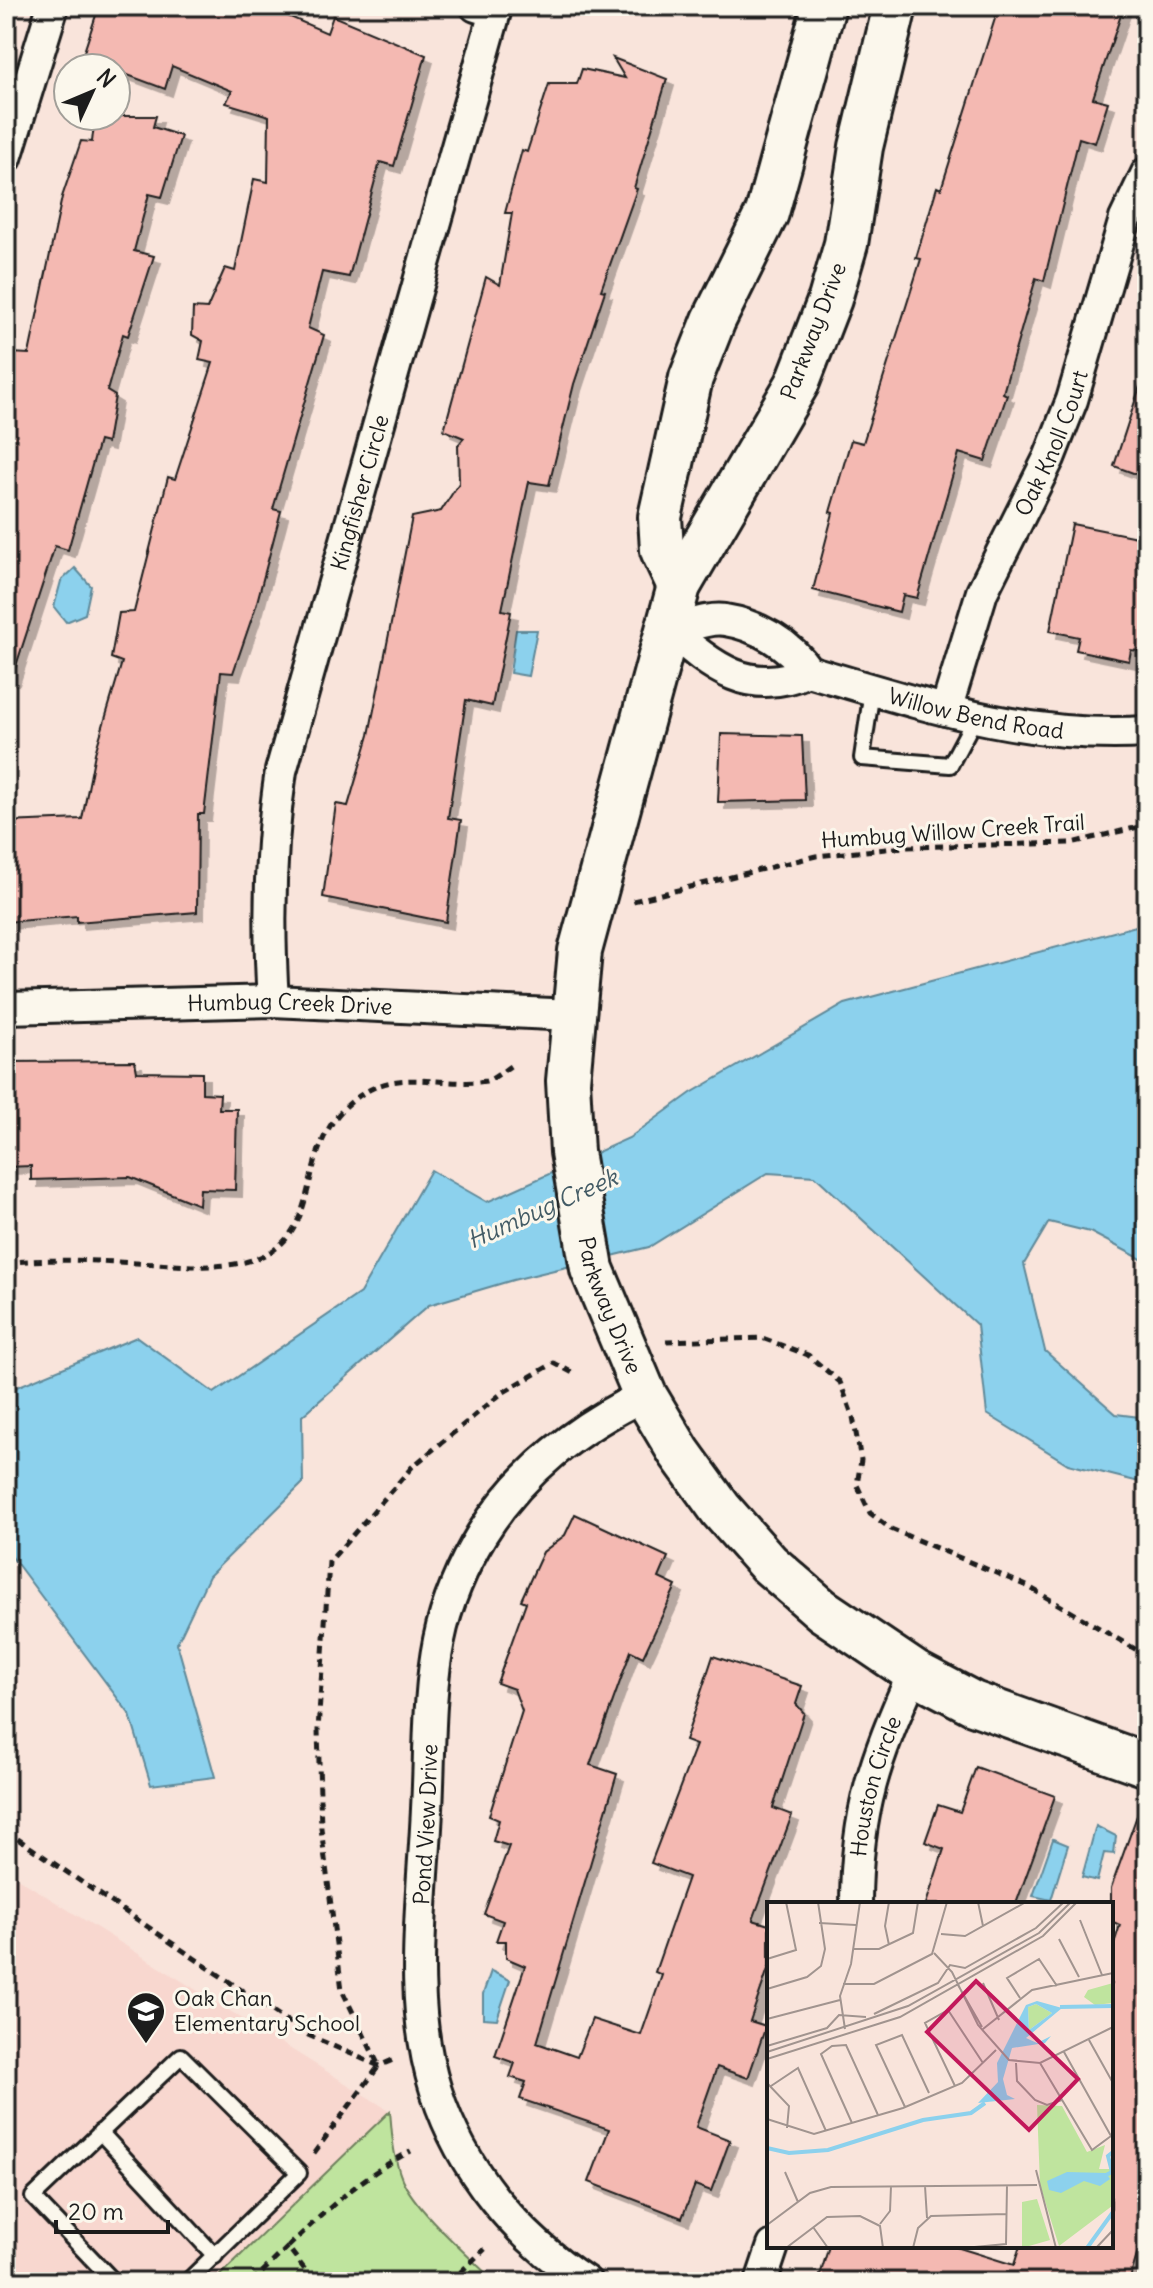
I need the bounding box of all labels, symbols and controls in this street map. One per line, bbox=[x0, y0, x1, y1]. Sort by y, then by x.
north arrow bbox=[52, 52, 132, 132]
text: N bbox=[91, 63, 122, 93]
street label: Parkway Drive bbox=[774, 258, 852, 404]
street label: Oak Knoll Court bbox=[1008, 367, 1094, 521]
street label: Kingfisher Circle bbox=[324, 411, 395, 574]
street label: Willow Bend Road bbox=[885, 681, 1065, 745]
street label: Humbug Willow Creek Trail bbox=[820, 808, 1086, 854]
street label: Humbug Creek Drive bbox=[187, 987, 393, 1021]
water label: Humbug Creek bbox=[462, 1161, 623, 1255]
street label: Parkway Drive bbox=[573, 1234, 648, 1378]
street label: Houston Circle bbox=[844, 1712, 907, 1858]
street label: Pond View Drive bbox=[407, 1743, 443, 1906]
inset map bbox=[767, 1902, 1113, 2248]
place label: Oak Chan Elementary School bbox=[174, 1984, 360, 2037]
school or university icon: Oak Chan Elementary School bbox=[125, 1990, 167, 2045]
scale bar bbox=[56, 2184, 168, 2234]
text: 20 m bbox=[68, 2196, 124, 2226]

